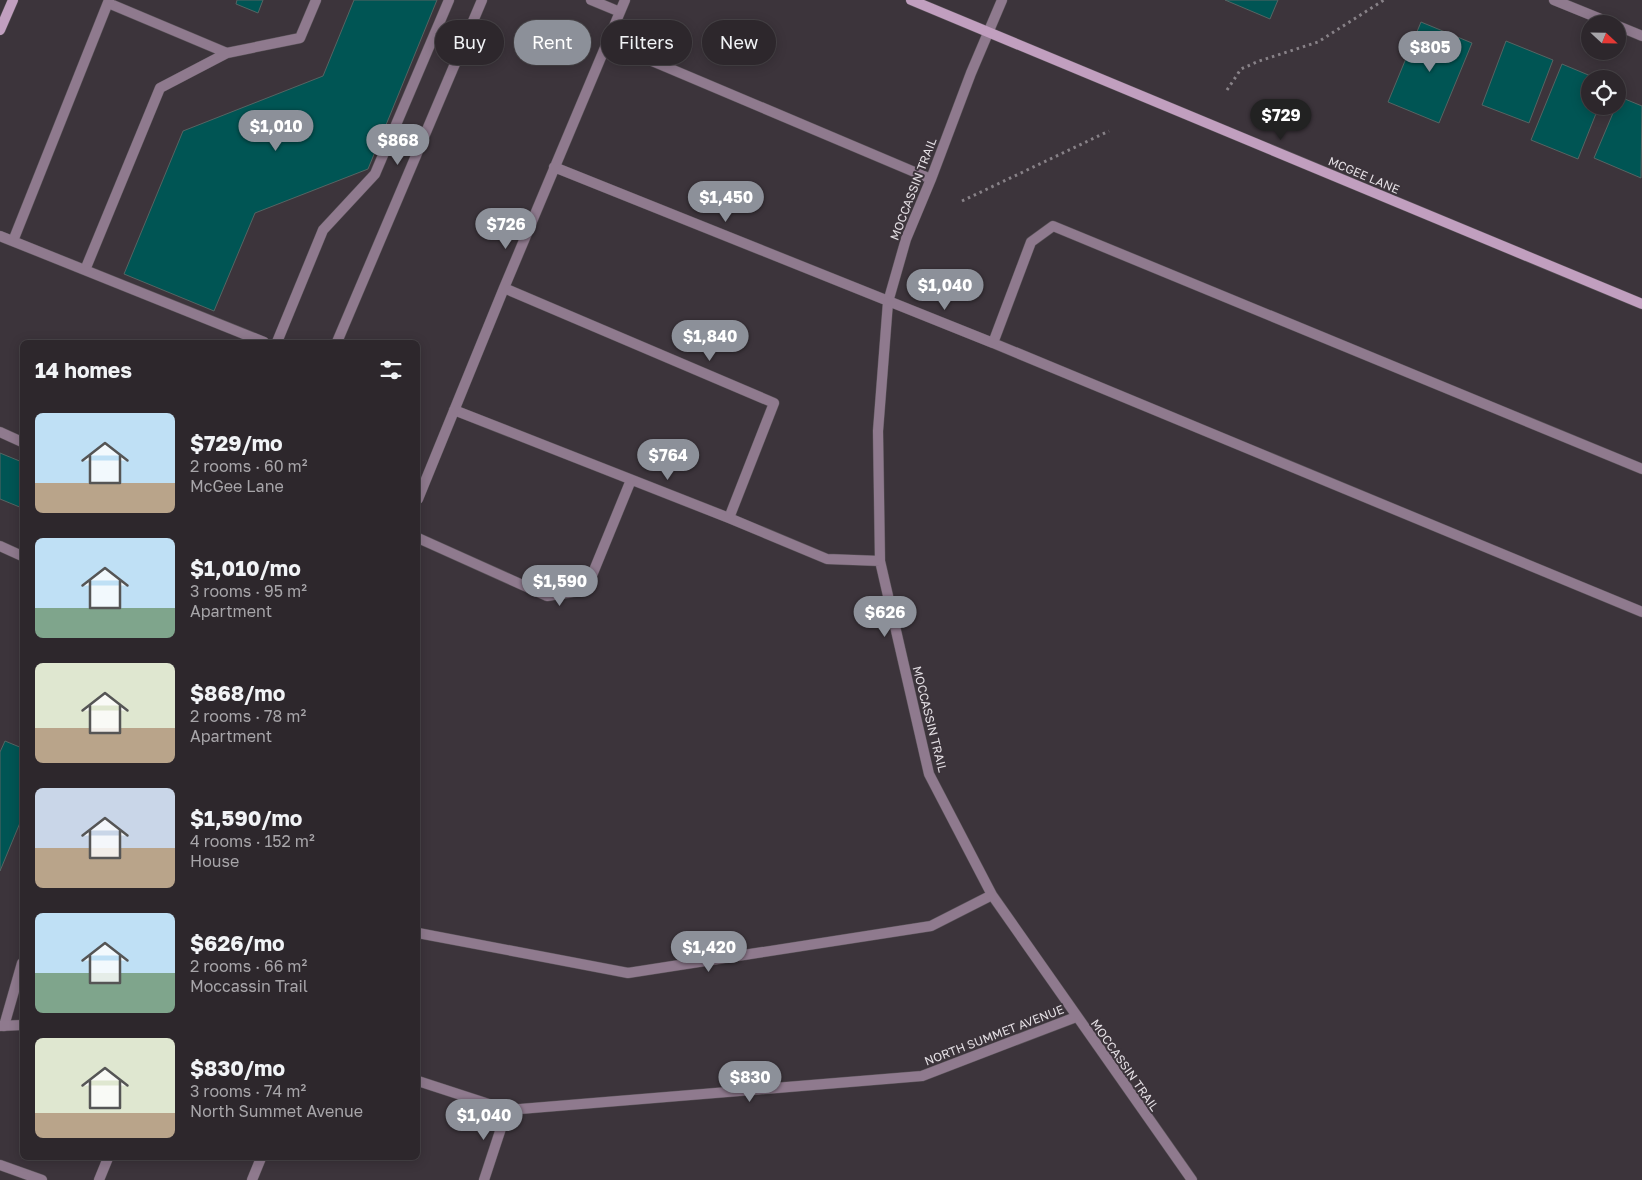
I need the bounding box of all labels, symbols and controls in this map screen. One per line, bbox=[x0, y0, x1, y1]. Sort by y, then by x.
north arrow bbox=[1581, 15, 1626, 60]
map controls bbox=[1581, 15, 1626, 115]
chip: Buy bbox=[435, 20, 504, 65]
chip: Rent bbox=[514, 20, 591, 65]
chip: Filters bbox=[601, 20, 692, 65]
chip: New bbox=[702, 20, 776, 65]
pin: $805 bbox=[1400, 30, 1460, 73]
text: $805 bbox=[1409, 37, 1451, 57]
button: locate bbox=[1581, 70, 1626, 115]
pin: $729 bbox=[1251, 98, 1311, 141]
text: $729 bbox=[1261, 105, 1301, 125]
pin: $1,010 bbox=[235, 110, 317, 152]
text: $1,010 bbox=[249, 116, 303, 136]
pin: $868 bbox=[368, 124, 428, 166]
text: $868 bbox=[377, 130, 419, 150]
street label: MOCCASSIN TRAIL bbox=[887, 135, 940, 242]
street label: MCGEE LANE bbox=[1326, 153, 1402, 197]
pin: $1,450 bbox=[685, 180, 767, 223]
text: $1,450 bbox=[699, 187, 753, 207]
pin: $726 bbox=[476, 208, 536, 250]
text: $726 bbox=[486, 214, 526, 234]
pin: $1,040 bbox=[904, 268, 986, 311]
text: $1,040 bbox=[918, 275, 972, 295]
pin: $1,840 bbox=[669, 320, 751, 362]
text: $1,840 bbox=[683, 326, 737, 346]
icon: filters bbox=[377, 356, 405, 384]
text: 14 homes bbox=[35, 357, 132, 383]
text: $729/mo bbox=[190, 430, 283, 456]
icon: home bbox=[75, 433, 135, 493]
pin: $764 bbox=[638, 438, 698, 481]
text: $764 bbox=[648, 445, 688, 465]
text: 2 rooms · 60 m² bbox=[190, 456, 308, 476]
text: McGee Lane bbox=[190, 476, 284, 496]
text: $1,010/mo bbox=[190, 555, 301, 581]
icon: home bbox=[75, 558, 135, 618]
pin: $1,590 bbox=[519, 564, 601, 607]
text: $1,590 bbox=[533, 571, 587, 591]
text: 3 rooms · 95 m² bbox=[190, 581, 307, 601]
pin: $626 bbox=[855, 596, 915, 638]
text: Apartment bbox=[190, 601, 272, 621]
text: $626 bbox=[865, 602, 905, 622]
street label: MOCCASSIN TRAIL bbox=[910, 664, 950, 774]
text: $868/mo bbox=[190, 680, 285, 706]
icon: home bbox=[75, 683, 135, 743]
text: 2 rooms · 78 m² bbox=[190, 706, 306, 726]
text: Apartment bbox=[190, 726, 272, 746]
text: $1,590/mo bbox=[190, 805, 302, 831]
icon: home bbox=[75, 808, 135, 868]
text: 4 rooms · 152 m² bbox=[190, 831, 315, 851]
text: House bbox=[190, 851, 239, 871]
text: $626/mo bbox=[190, 930, 285, 956]
pin: $1,420 bbox=[668, 930, 750, 973]
icon: home bbox=[75, 933, 135, 993]
text: $1,420 bbox=[682, 937, 736, 957]
text: 2 rooms · 66 m² bbox=[190, 956, 307, 976]
text: Moccassin Trail bbox=[190, 976, 308, 996]
street label: NORTH SUMMET AVENUE bbox=[922, 1001, 1066, 1069]
street label: MOCCASSIN TRAIL bbox=[1088, 1016, 1162, 1114]
text: $830/mo bbox=[190, 1055, 285, 1081]
icon: home bbox=[75, 1058, 135, 1118]
pin: $830 bbox=[720, 1060, 780, 1103]
text: $830 bbox=[729, 1067, 771, 1087]
text: 3 rooms · 74 m² bbox=[190, 1081, 306, 1101]
pin: $1,040 bbox=[443, 1098, 525, 1141]
text: North Summet Avenue bbox=[190, 1101, 363, 1121]
text: $1,040 bbox=[457, 1105, 511, 1125]

